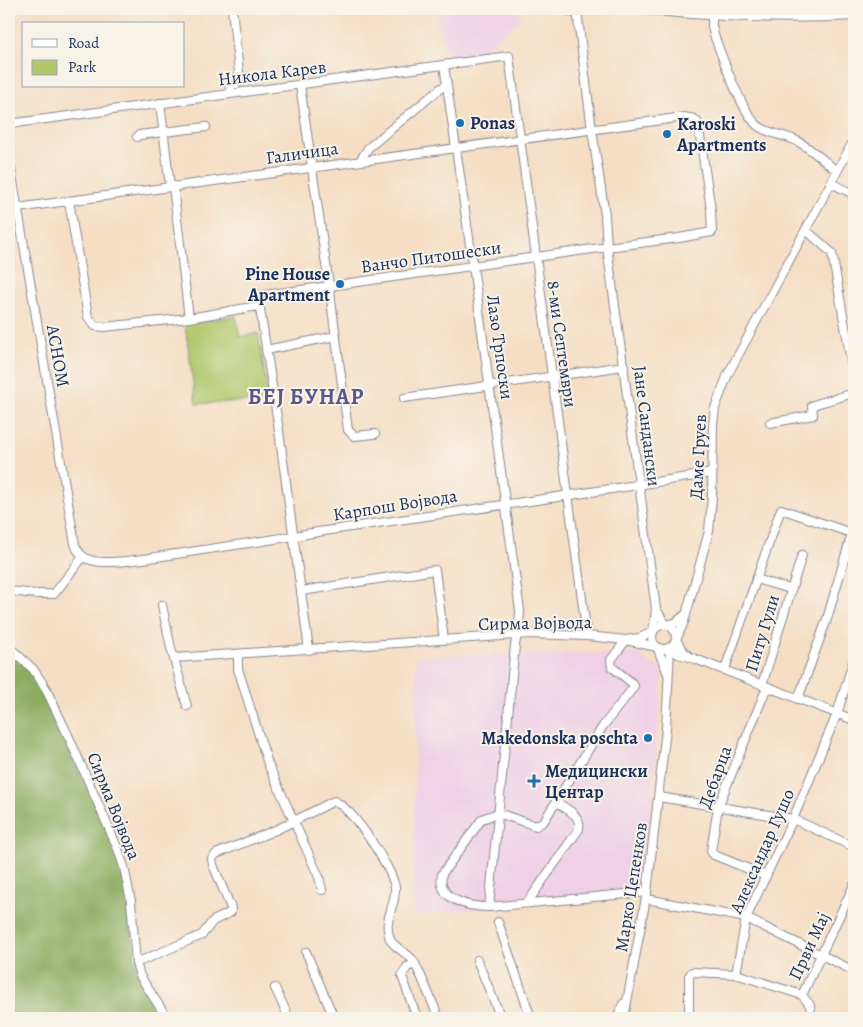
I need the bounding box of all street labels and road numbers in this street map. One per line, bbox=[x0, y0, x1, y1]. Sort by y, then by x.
street label: Никола Карев bbox=[217, 54, 327, 92]
street label: Галичица bbox=[264, 136, 341, 170]
street label: Ванчо Питошески bbox=[359, 235, 503, 279]
street label: 8-ми Септември bbox=[541, 279, 583, 409]
street label: Лазо Трпоски bbox=[481, 293, 519, 401]
street label: АСНОМ bbox=[41, 322, 75, 389]
street label: Јане Сандански bbox=[628, 364, 666, 488]
street label: Даме Груев bbox=[684, 414, 712, 500]
street label: Карпош Војвода bbox=[331, 483, 460, 527]
street label: Питу Гули bbox=[739, 592, 785, 674]
street label: Сирма Војвода bbox=[478, 610, 593, 636]
street label: Дебарца bbox=[693, 742, 738, 812]
street label: Сирма Војвода bbox=[82, 749, 147, 864]
street label: Александар Гушо bbox=[723, 785, 800, 918]
street label: Марко Цепенков bbox=[609, 820, 653, 954]
street label: Први Мај bbox=[783, 908, 835, 984]

